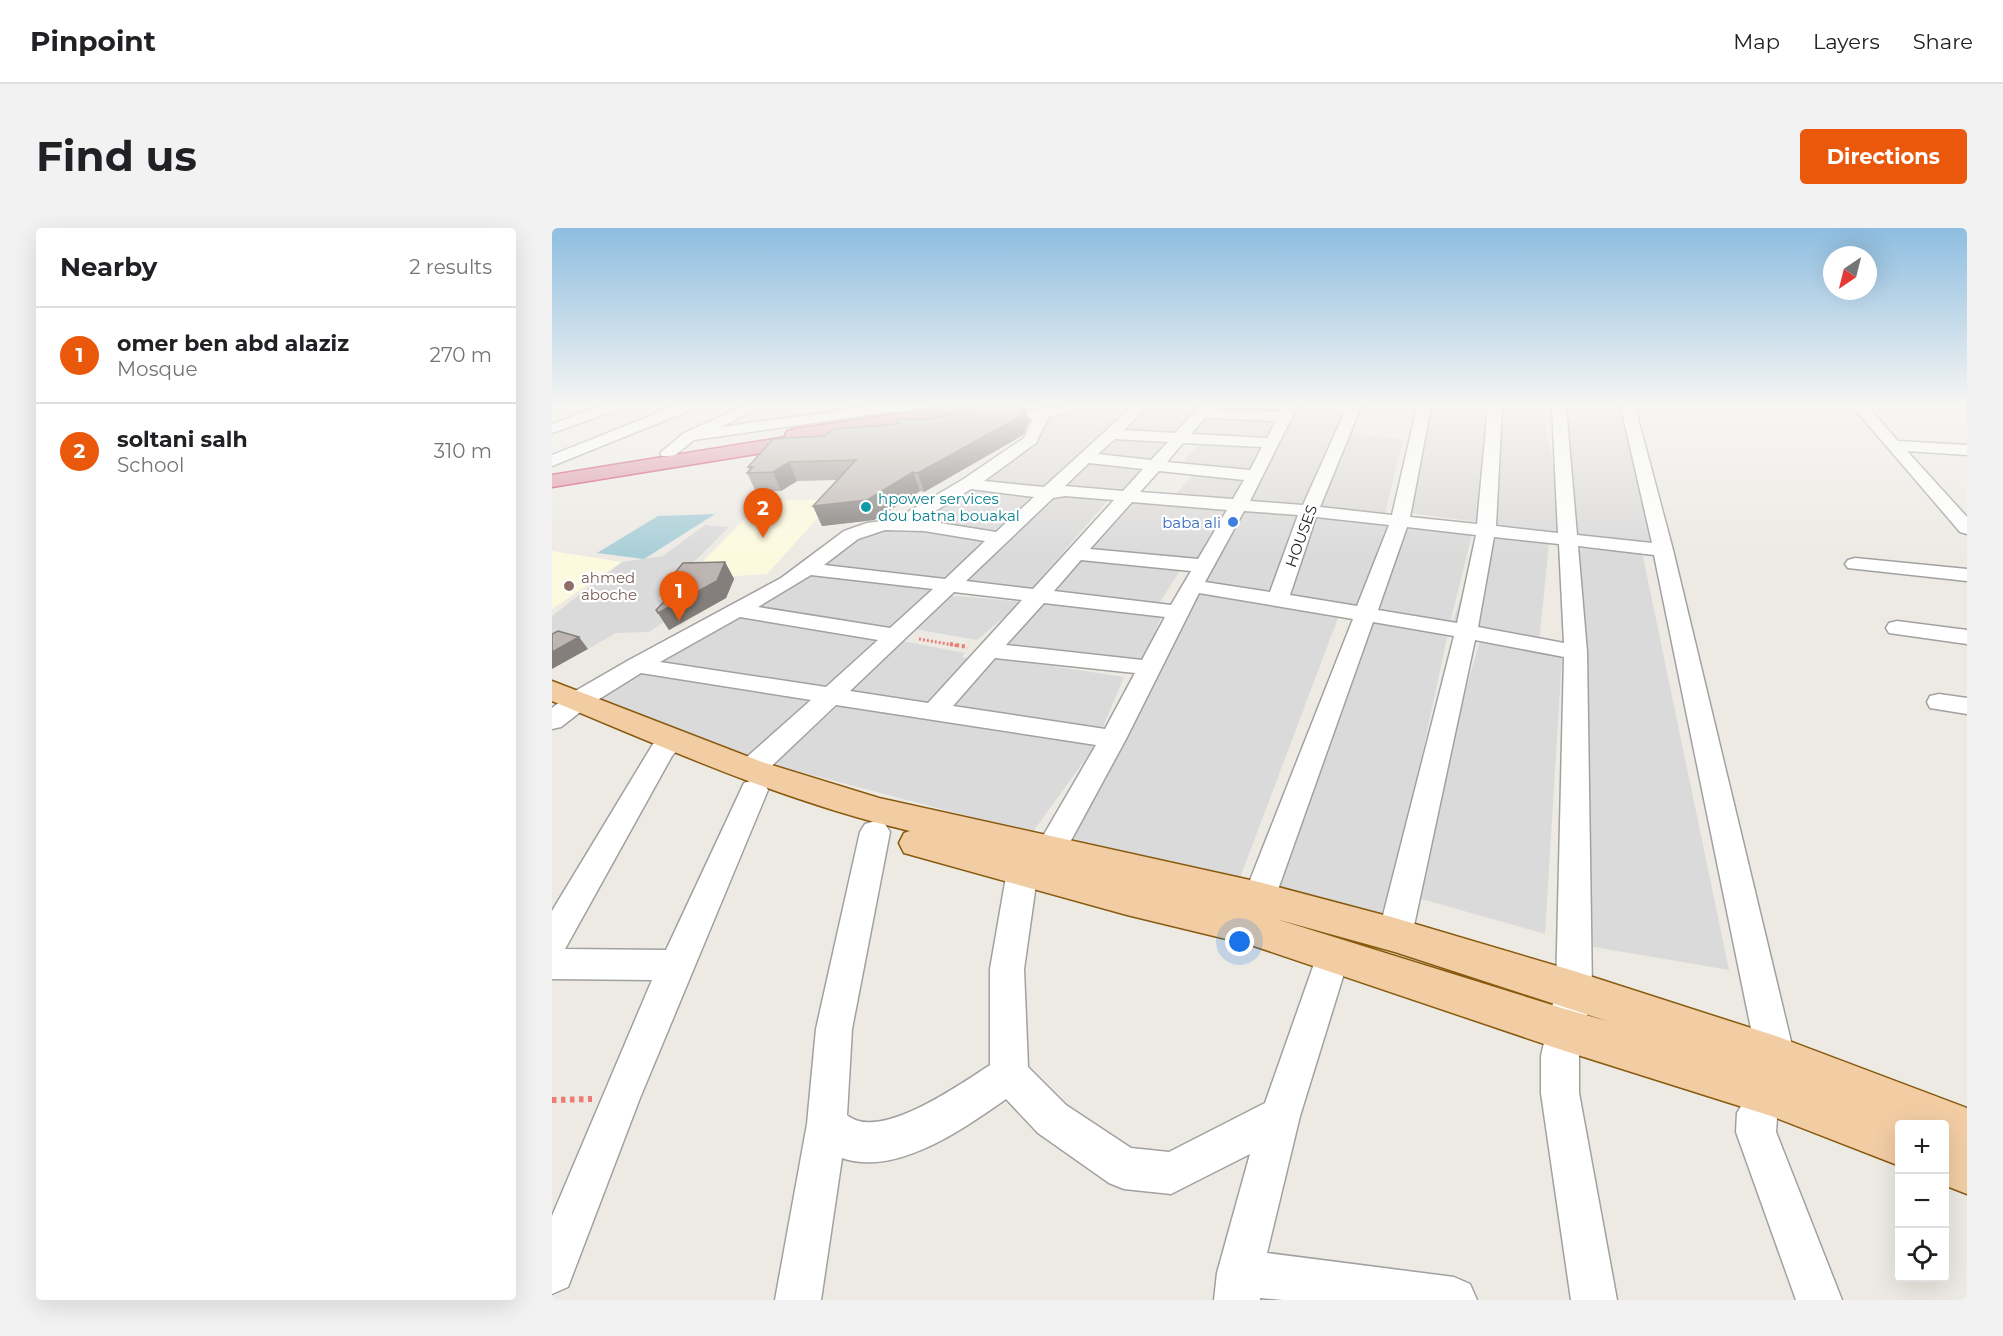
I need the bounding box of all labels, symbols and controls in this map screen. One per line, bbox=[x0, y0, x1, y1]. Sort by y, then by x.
text: Pinpoint bbox=[30, 24, 156, 58]
text: Map bbox=[1733, 29, 1780, 54]
text: Layers bbox=[1813, 29, 1880, 54]
text: Share bbox=[1913, 29, 1973, 54]
button: Directions bbox=[1800, 129, 1967, 184]
text: Find us bbox=[36, 130, 197, 182]
north arrow bbox=[1823, 246, 1877, 300]
text: Nearby bbox=[60, 251, 157, 283]
text: 2 results bbox=[409, 255, 492, 279]
text: omer ben abd alaziz bbox=[117, 330, 349, 357]
text: 1 bbox=[76, 343, 83, 367]
text: 270 m bbox=[430, 343, 492, 367]
text: Mosque bbox=[117, 357, 197, 381]
text: soltani salh bbox=[117, 426, 248, 453]
text: 2 bbox=[74, 439, 85, 463]
text: 310 m bbox=[434, 439, 492, 463]
text: School bbox=[117, 453, 184, 477]
pin: 2 bbox=[744, 488, 782, 538]
place label: hpower services dou batna bouakal bbox=[878, 489, 1020, 525]
marker: hpower services dou batna bouakal bbox=[859, 500, 873, 514]
street label: HOUSES bbox=[1281, 502, 1321, 570]
place label: baba ali bbox=[1162, 513, 1221, 532]
marker: baba ali bbox=[1226, 515, 1240, 529]
place label: ahmed aboche bbox=[581, 568, 637, 604]
pin: 1 bbox=[660, 572, 698, 621]
marker: ahmed aboche bbox=[562, 579, 576, 593]
your location bbox=[1225, 927, 1254, 956]
map controls bbox=[1895, 1120, 1949, 1282]
button: + bbox=[1895, 1120, 1949, 1174]
button: − bbox=[1895, 1174, 1949, 1228]
button: locate bbox=[1895, 1228, 1949, 1282]

